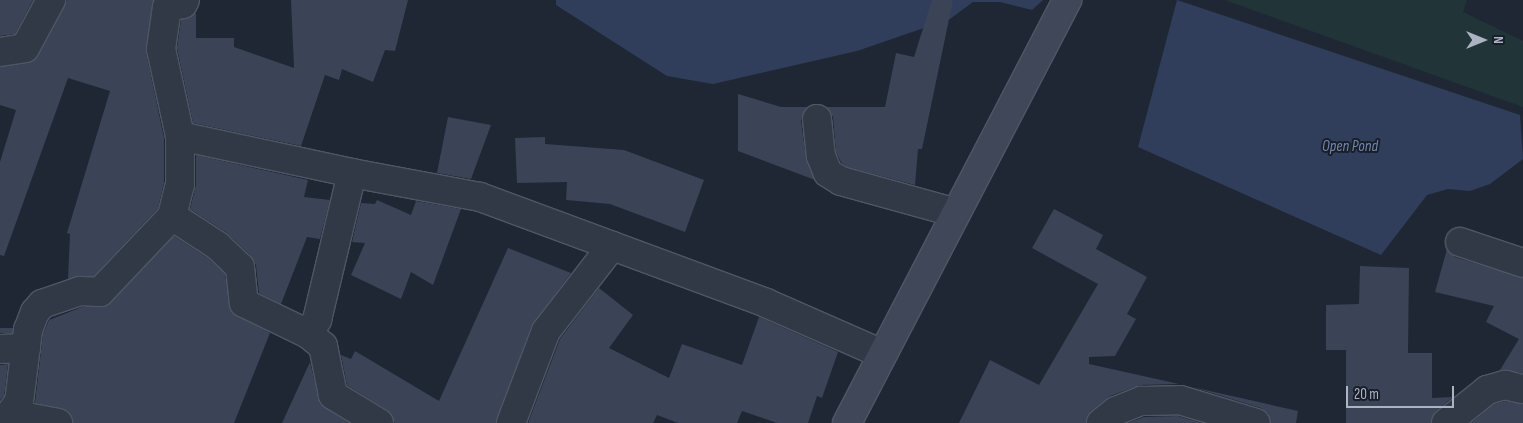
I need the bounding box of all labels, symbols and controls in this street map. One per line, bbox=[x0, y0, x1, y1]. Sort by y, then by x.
north arrow bbox=[1458, 15, 1508, 65]
text: N bbox=[1490, 36, 1507, 44]
water label: Open Pond bbox=[1322, 137, 1378, 157]
scale bar bbox=[1348, 376, 1456, 408]
text: 20 m bbox=[1354, 385, 1379, 404]

